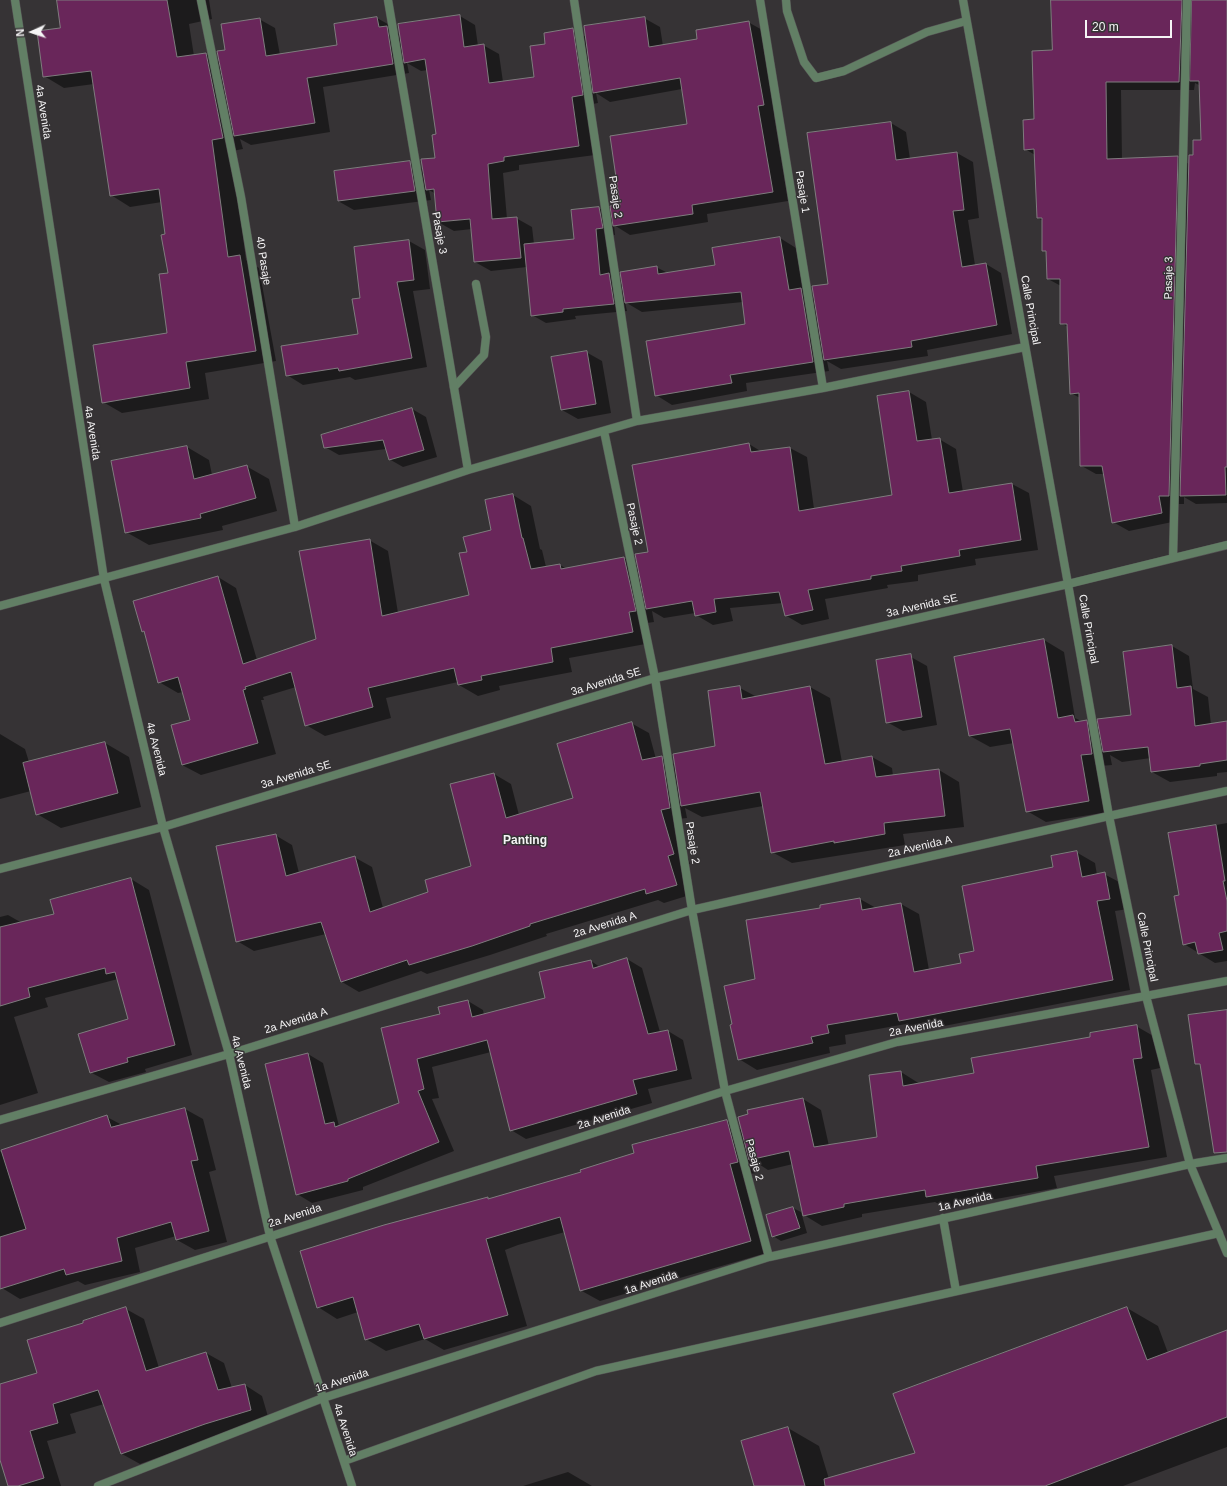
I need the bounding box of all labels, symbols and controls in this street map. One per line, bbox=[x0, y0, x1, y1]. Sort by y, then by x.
north arrow bbox=[12, 12, 52, 52]
scale bar bbox=[1087, 12, 1174, 38]
text: 20 m bbox=[1092, 20, 1119, 34]
text: N bbox=[14, 28, 26, 37]
street label: 4a Avenida bbox=[32, 84, 54, 140]
street label: Pasaje 1 bbox=[792, 170, 812, 214]
street label: Pasaje 2 bbox=[605, 175, 625, 219]
street label: Pasaje 3 bbox=[429, 211, 449, 255]
street label: 40 Pasaje bbox=[253, 236, 273, 286]
street label: Pasaje 3 bbox=[1162, 256, 1176, 300]
street label: Calle Principal bbox=[1017, 274, 1043, 346]
street label: 4a Avenida bbox=[81, 405, 103, 461]
street label: Pasaje 2 bbox=[623, 502, 645, 546]
street label: 3a Avenida SE bbox=[885, 591, 959, 621]
street label: Calle Principal bbox=[1075, 593, 1101, 665]
street label: 3a Avenida SE bbox=[569, 665, 643, 699]
street label: 4a Avenida bbox=[143, 721, 169, 777]
street label: 3a Avenida SE bbox=[259, 758, 333, 792]
street label: Pasaje 2 bbox=[682, 821, 702, 865]
street label: 2a Avenida A bbox=[887, 833, 953, 861]
district label: Panting bbox=[503, 834, 547, 848]
street label: 2a Avenida A bbox=[572, 909, 638, 941]
street label: Calle Principal bbox=[1134, 911, 1160, 983]
street label: 2a Avenida A bbox=[263, 1005, 329, 1037]
street label: 2a Avenida bbox=[888, 1016, 944, 1040]
street label: 4a Avenida bbox=[228, 1034, 254, 1090]
street label: 2a Avenida bbox=[576, 1103, 632, 1133]
street label: Pasaje 2 bbox=[742, 1138, 766, 1182]
street label: 1a Avenida bbox=[937, 1189, 993, 1215]
street label: 2a Avenida bbox=[267, 1201, 323, 1231]
street label: 1a Avenida bbox=[623, 1268, 679, 1298]
street label: 1a Avenida bbox=[314, 1366, 370, 1396]
street label: 4a Avenida bbox=[330, 1402, 360, 1458]

